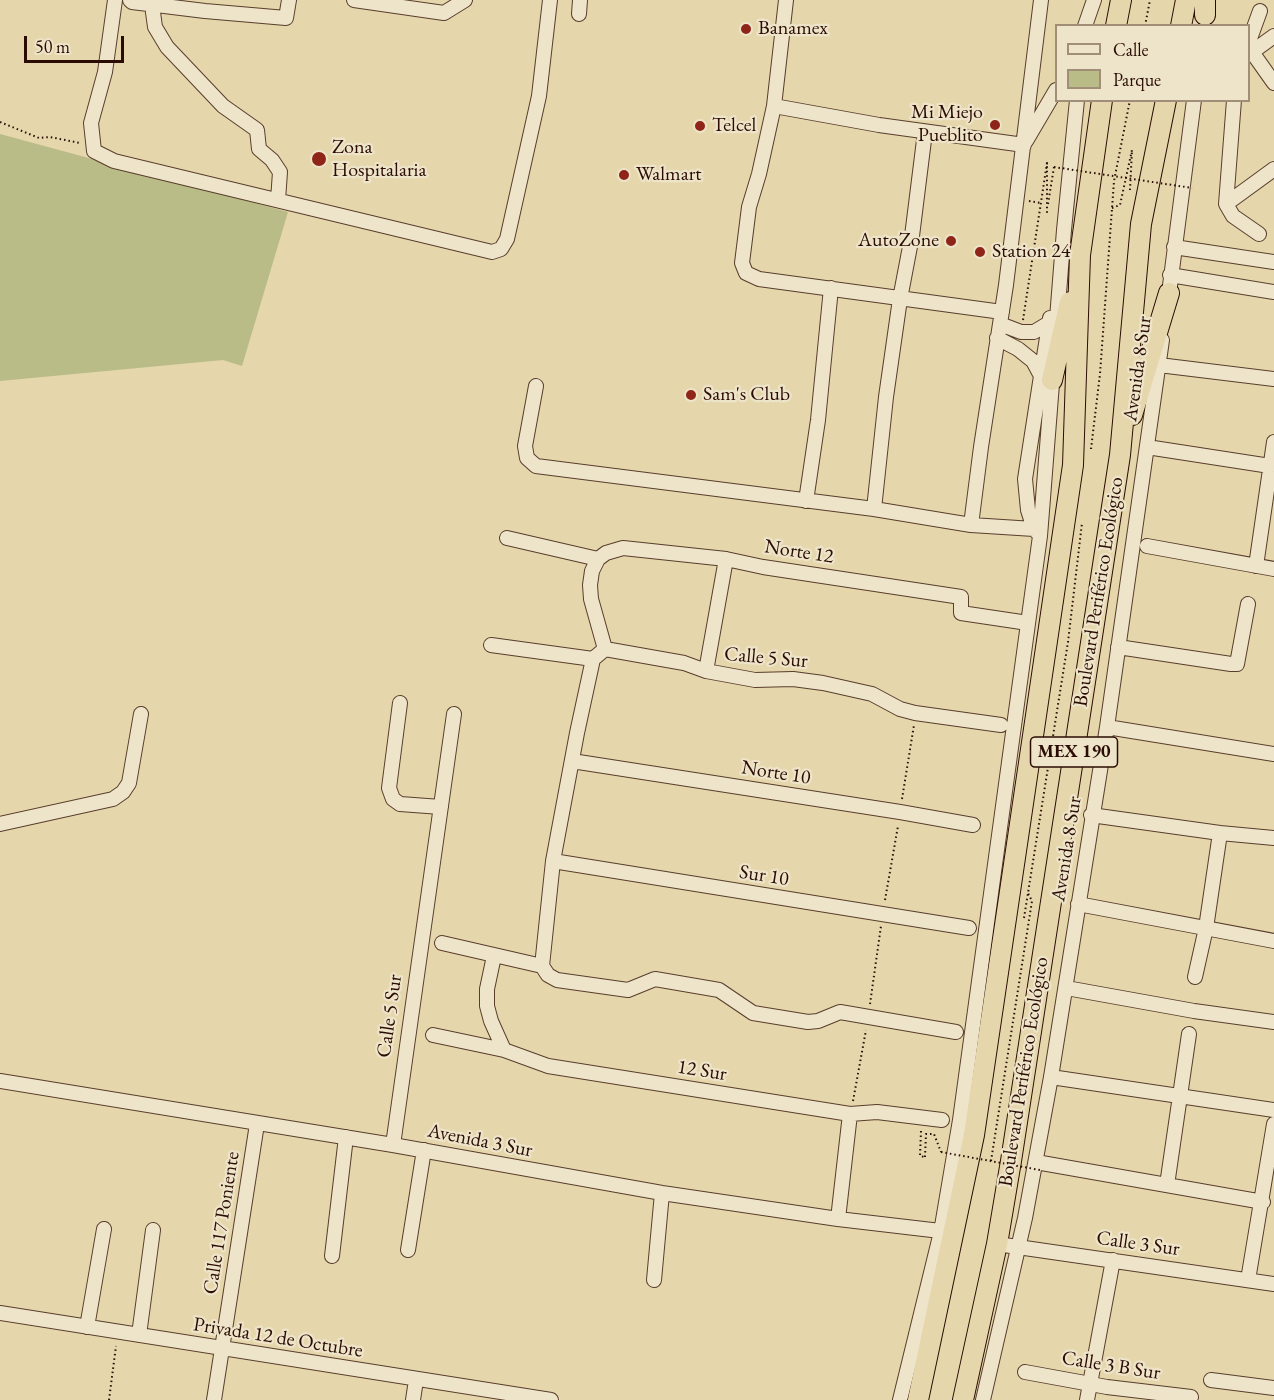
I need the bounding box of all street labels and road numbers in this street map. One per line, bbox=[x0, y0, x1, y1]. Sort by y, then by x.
street label: Avenida 8 Sur bbox=[1119, 315, 1157, 423]
street label: Boulevard Periférico Ecológico bbox=[1069, 475, 1129, 709]
street label: Norte 12 bbox=[763, 535, 835, 569]
street label: Calle 5 Sur bbox=[723, 642, 809, 674]
road number: MEX 190 bbox=[1030, 737, 1118, 767]
street label: Norte 10 bbox=[740, 756, 812, 790]
street label: Avenida 8 Sur bbox=[1047, 795, 1087, 903]
street label: Sur 10 bbox=[738, 860, 790, 892]
street label: Boulevard Periférico Ecológico bbox=[994, 955, 1054, 1189]
street label: Calle 5 Sur bbox=[372, 973, 408, 1059]
street label: 12 Sur bbox=[676, 1055, 728, 1087]
street label: Avenida 3 Sur bbox=[426, 1119, 534, 1163]
street label: Calle 117 Poniente bbox=[199, 1150, 245, 1296]
street label: Calle 3 Sur bbox=[1095, 1226, 1181, 1262]
street label: Privada 12 de Octubre bbox=[192, 1313, 364, 1363]
street label: Calle 3 B Sur bbox=[1060, 1346, 1162, 1386]

